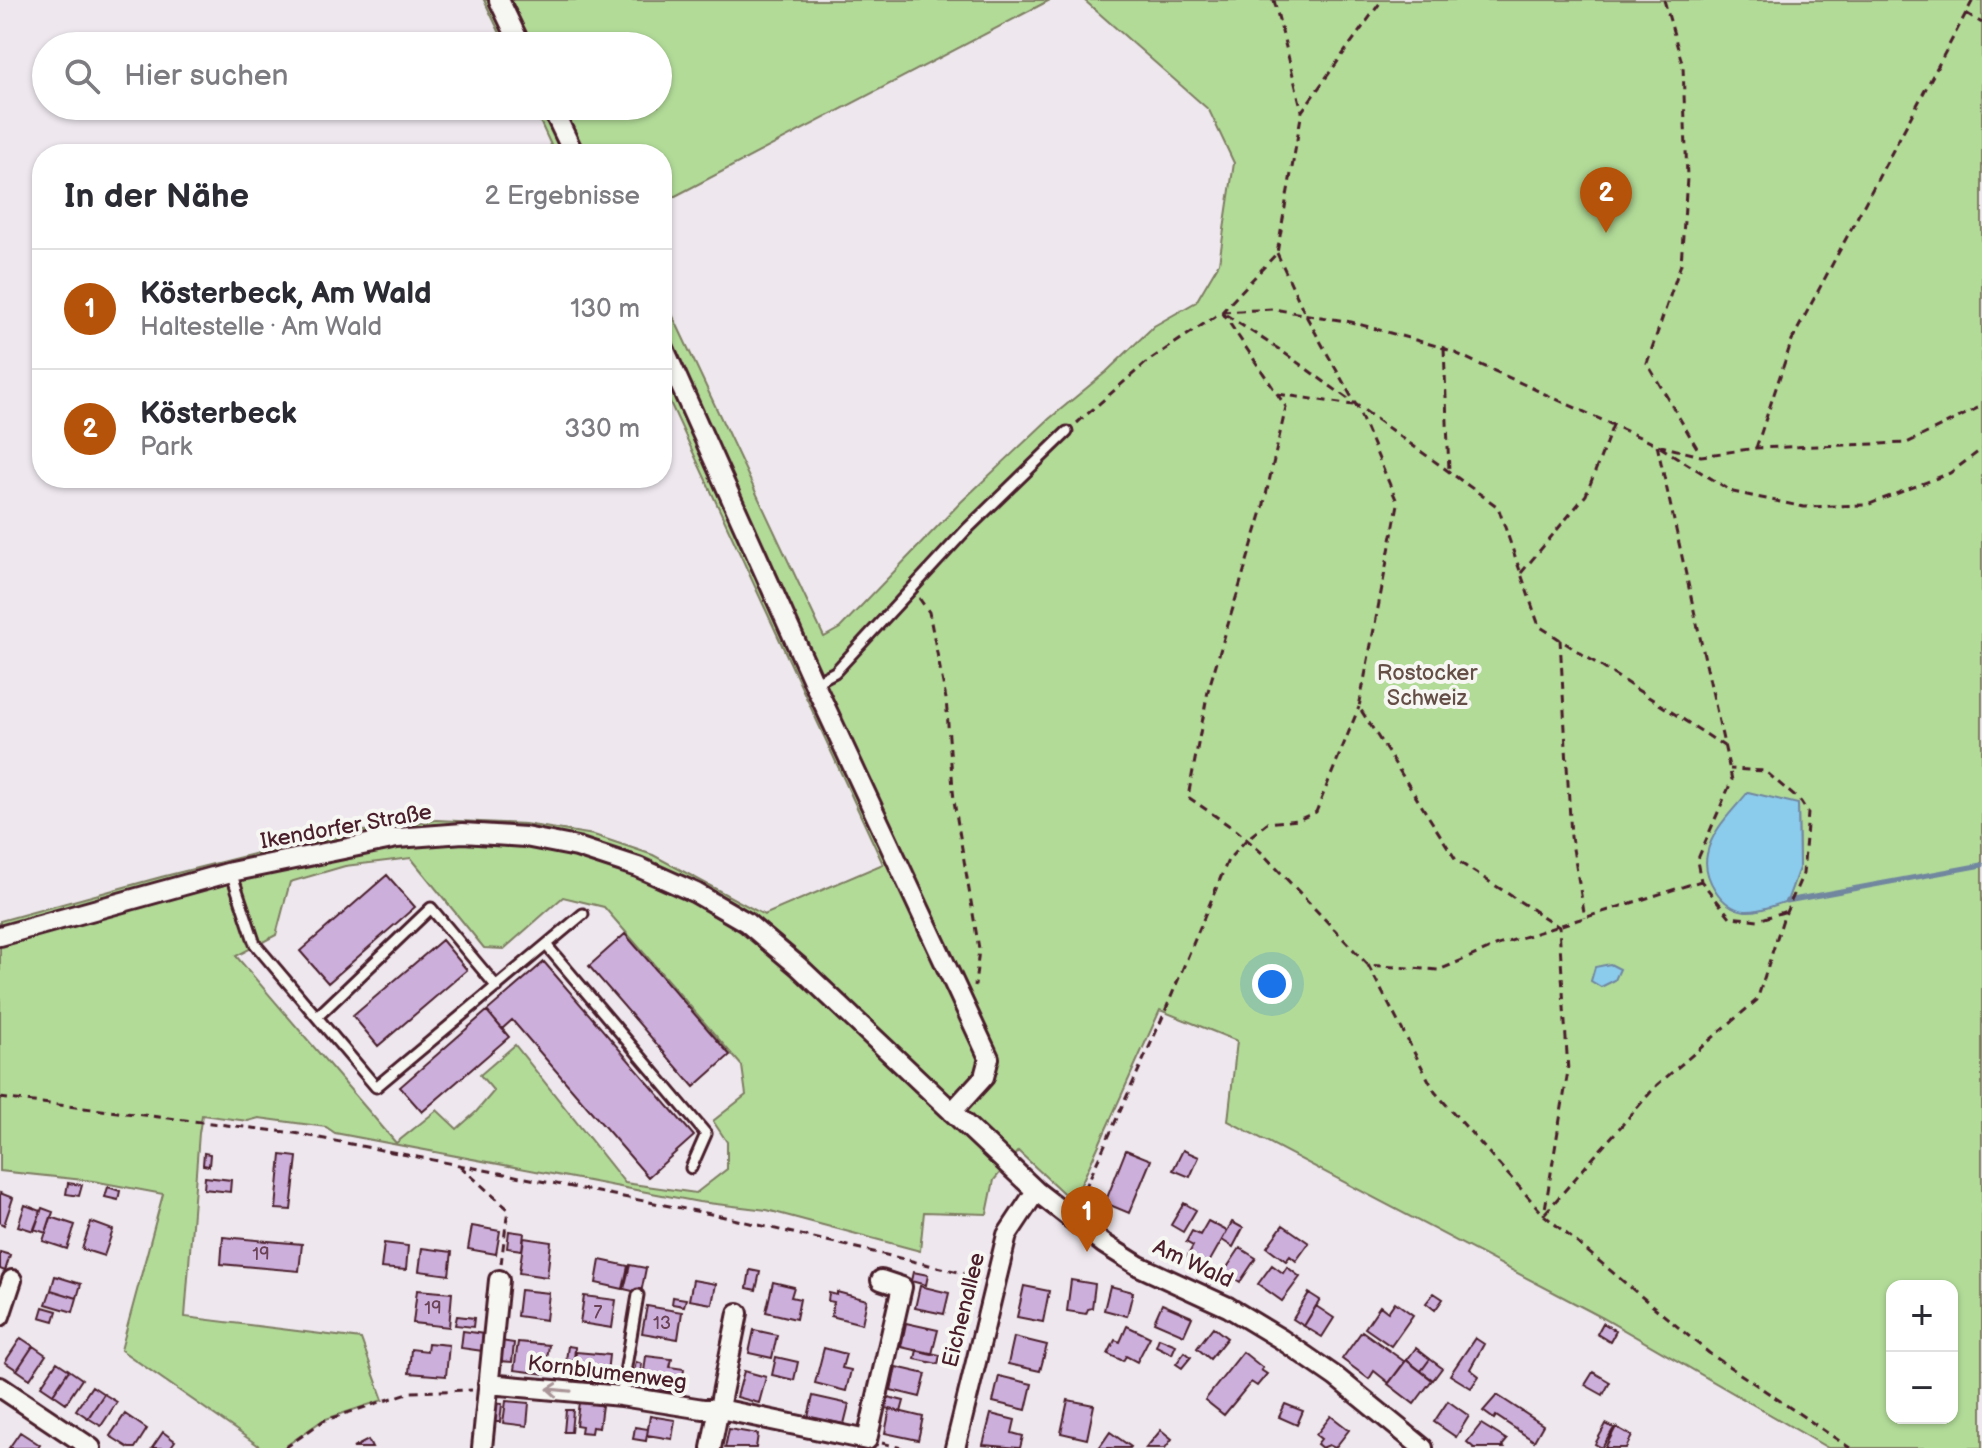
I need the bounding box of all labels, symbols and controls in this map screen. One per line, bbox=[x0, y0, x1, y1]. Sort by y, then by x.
search box bbox=[32, 32, 672, 120]
icon: search bbox=[60, 54, 104, 98]
text: Hier suchen bbox=[124, 58, 289, 94]
pin: 2 bbox=[1580, 167, 1632, 233]
text: In der Nähe bbox=[64, 176, 249, 217]
text: 2 Ergebnisse bbox=[485, 181, 640, 212]
text: Kösterbeck, Am Wald bbox=[140, 276, 432, 312]
text: 1 bbox=[85, 294, 95, 325]
text: 130 m bbox=[570, 294, 640, 325]
text: Haltestelle · Am Wald bbox=[140, 312, 382, 343]
text: Kösterbeck bbox=[140, 396, 297, 432]
text: 2 bbox=[82, 414, 98, 445]
text: 330 m bbox=[564, 414, 640, 445]
text: Park bbox=[140, 432, 192, 463]
park label: Rostocker Schweiz bbox=[1377, 660, 1478, 712]
street label: Ikendorfer Straße bbox=[258, 799, 434, 855]
your location bbox=[1252, 964, 1292, 1004]
pin: 1 bbox=[1061, 1186, 1113, 1252]
street label: Am Wald bbox=[1149, 1234, 1237, 1294]
house number: 19 bbox=[252, 1244, 270, 1265]
street label: Eichenallee bbox=[937, 1250, 991, 1370]
map controls bbox=[1886, 1280, 1958, 1424]
button: + bbox=[1886, 1280, 1958, 1352]
house number: 19 bbox=[424, 1298, 442, 1319]
house number: 7 bbox=[594, 1302, 603, 1323]
house number: 13 bbox=[653, 1313, 671, 1334]
street label: Kornblumenweg bbox=[526, 1350, 688, 1396]
button: − bbox=[1886, 1352, 1958, 1424]
one-way arrow bbox=[546, 1383, 573, 1398]

